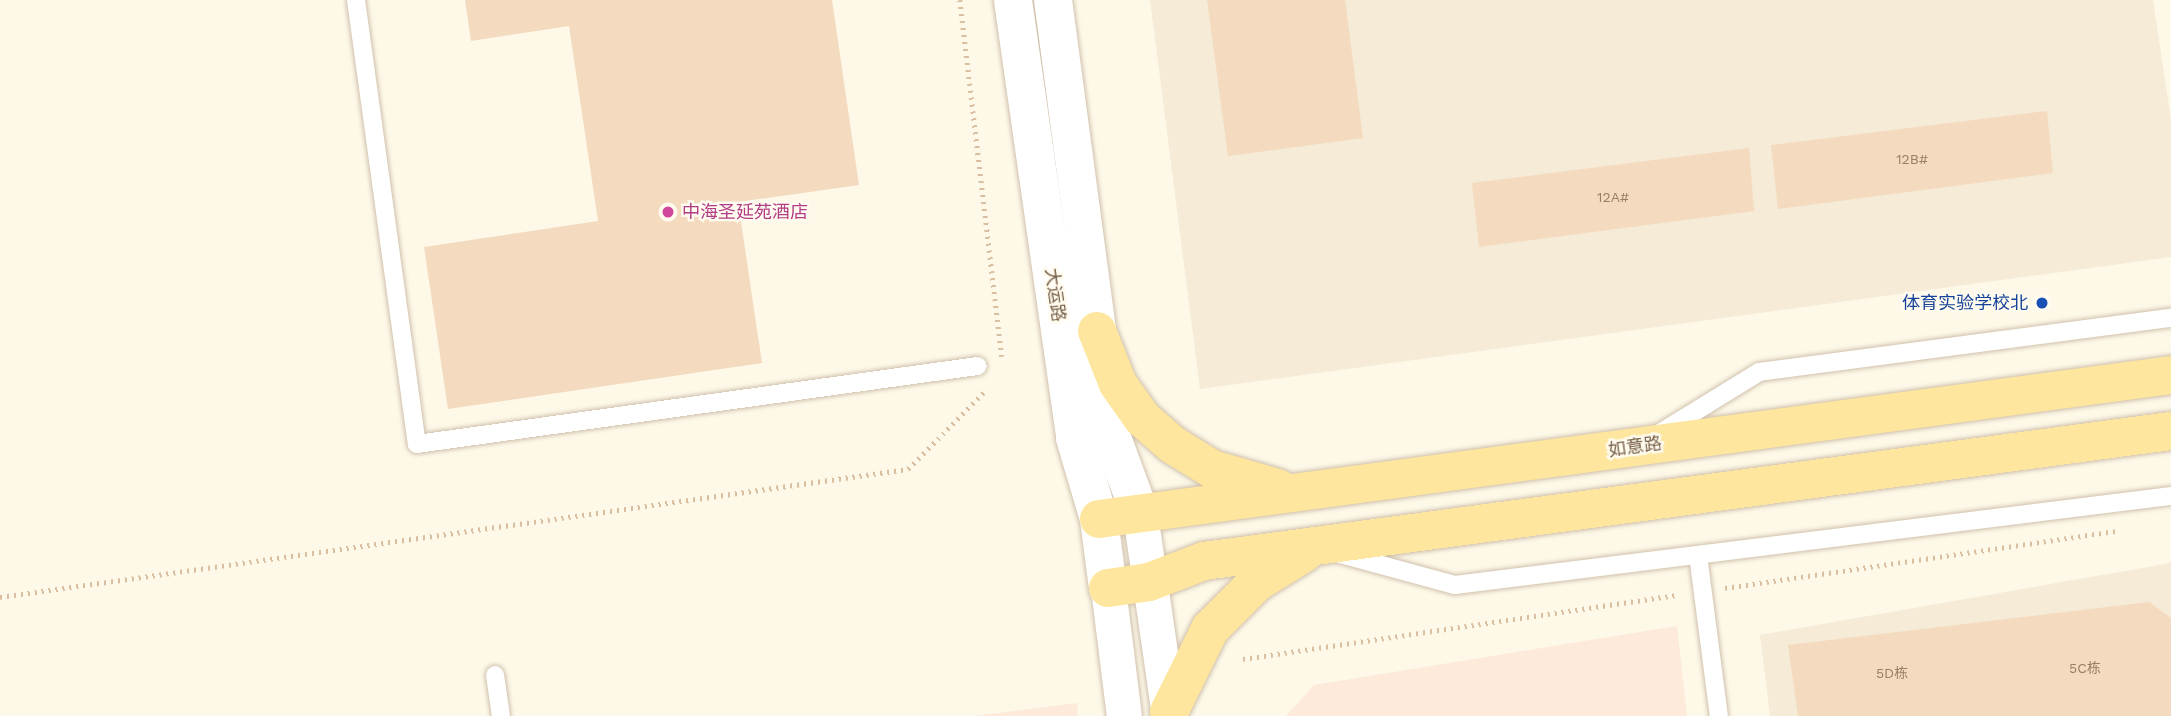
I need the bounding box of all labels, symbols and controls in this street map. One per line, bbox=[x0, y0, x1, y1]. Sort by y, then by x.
house number: 12B# bbox=[1896, 151, 1928, 167]
house number: 12A# bbox=[1597, 189, 1629, 205]
place label: 中海圣延苑酒店 bbox=[682, 201, 808, 223]
marker: 中海圣延苑酒店 bbox=[660, 204, 676, 220]
street label: 大运路 bbox=[1041, 267, 1069, 323]
place label: 体育实验学校北 bbox=[1902, 292, 2028, 314]
marker: 体育实验学校北 bbox=[2034, 295, 2050, 311]
street label: 如意路 bbox=[1607, 433, 1663, 461]
house number: 5C栋 bbox=[2069, 660, 2101, 676]
house number: 5D栋 bbox=[1876, 665, 1908, 681]

